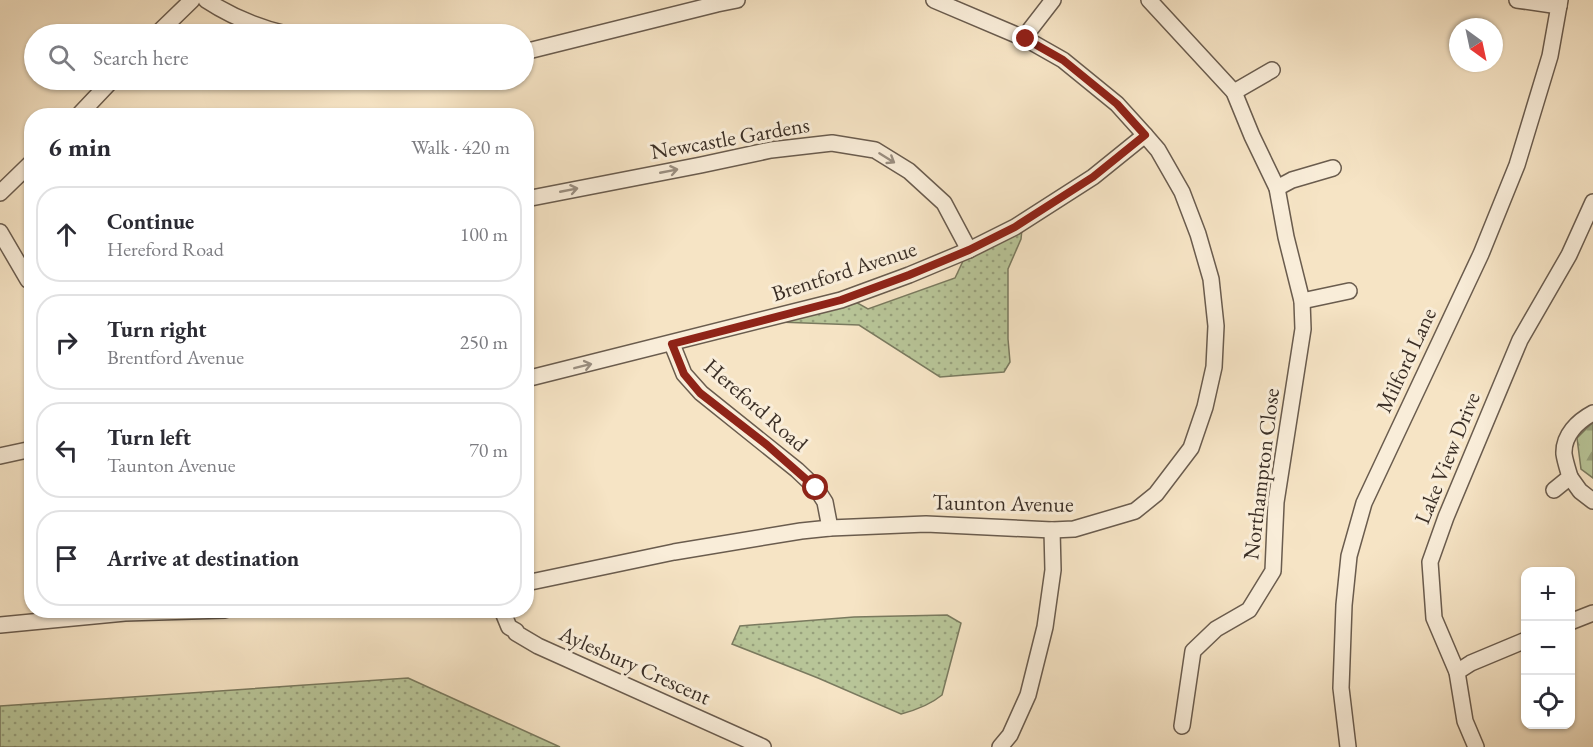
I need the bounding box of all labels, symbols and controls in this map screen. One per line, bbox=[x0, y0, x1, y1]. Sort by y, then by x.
north arrow bbox=[1449, 18, 1503, 72]
search box bbox=[24, 24, 534, 90]
route end bbox=[1012, 25, 1038, 51]
icon: search bbox=[45, 41, 78, 74]
text: Search here bbox=[93, 43, 188, 72]
street label: Newcastle Gardens bbox=[648, 110, 812, 166]
text: 6 min bbox=[48, 130, 111, 164]
text: Walk · 420 m bbox=[411, 134, 510, 160]
one-way arrow bbox=[878, 152, 895, 164]
one-way arrow bbox=[659, 165, 679, 176]
one-way arrow bbox=[559, 184, 578, 195]
text: Continue bbox=[107, 207, 194, 236]
icon: ahead bbox=[50, 218, 83, 251]
text: 100 m bbox=[460, 221, 508, 247]
street label: Brentford Avenue bbox=[768, 234, 921, 308]
text: Hereford Road bbox=[107, 236, 224, 262]
street label: Milford Lane bbox=[1369, 302, 1443, 417]
text: Turn right bbox=[107, 315, 206, 344]
icon: right bbox=[50, 326, 83, 359]
text: 250 m bbox=[460, 329, 508, 355]
text: Brentford Avenue bbox=[107, 344, 244, 370]
street label: Hereford Road bbox=[698, 352, 815, 459]
one-way arrow bbox=[573, 359, 592, 371]
street label: Northampton Close bbox=[1236, 386, 1286, 561]
street label: Lake View Drive bbox=[1407, 387, 1487, 528]
text: Turn left bbox=[107, 423, 191, 452]
icon: left bbox=[50, 434, 83, 467]
text: 70 m bbox=[469, 437, 508, 463]
text: Taunton Avenue bbox=[107, 452, 236, 478]
route start bbox=[802, 474, 828, 500]
street label: Taunton Avenue bbox=[932, 487, 1074, 519]
icon: arrive bbox=[50, 542, 83, 575]
text: Arrive at destination bbox=[107, 544, 299, 573]
map controls bbox=[1521, 567, 1575, 729]
button: + bbox=[1521, 567, 1575, 621]
street label: Aylesbury Crescent bbox=[554, 618, 715, 711]
button: − bbox=[1521, 621, 1575, 675]
button: locate bbox=[1521, 675, 1575, 729]

